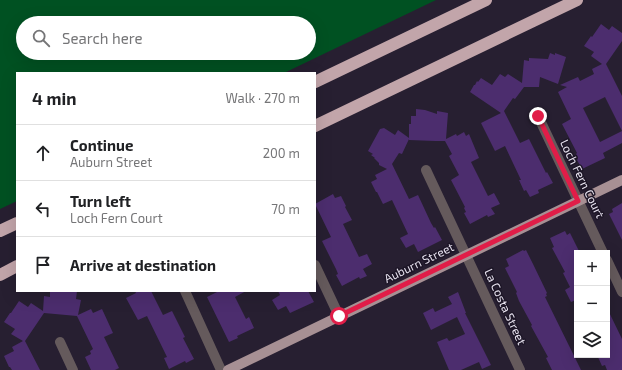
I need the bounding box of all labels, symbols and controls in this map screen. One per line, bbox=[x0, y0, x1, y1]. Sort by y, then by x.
search box bbox=[16, 16, 316, 60]
icon: search bbox=[30, 27, 52, 49]
text: Search here bbox=[62, 29, 143, 47]
text: 4 min bbox=[32, 88, 76, 108]
text: Walk · 270 m bbox=[225, 90, 300, 106]
route end bbox=[529, 107, 547, 125]
text: Continue bbox=[70, 136, 133, 154]
street label: Loch Fern Court bbox=[558, 137, 608, 220]
icon: ahead bbox=[32, 142, 54, 164]
text: 200 m bbox=[263, 145, 300, 161]
text: Auburn Street bbox=[70, 154, 152, 170]
text: Turn left bbox=[70, 192, 131, 210]
icon: left bbox=[32, 198, 54, 220]
text: 70 m bbox=[271, 201, 300, 217]
text: Loch Fern Court bbox=[70, 210, 163, 226]
street label: Auburn Street bbox=[381, 239, 456, 285]
map controls bbox=[574, 250, 610, 358]
button: + bbox=[574, 250, 610, 286]
icon: arrive bbox=[32, 254, 54, 276]
text: Arrive at destination bbox=[70, 256, 216, 274]
street label: La Costa Street bbox=[482, 266, 530, 347]
button: − bbox=[574, 286, 610, 322]
route start bbox=[330, 307, 348, 325]
button: layers bbox=[574, 322, 610, 358]

